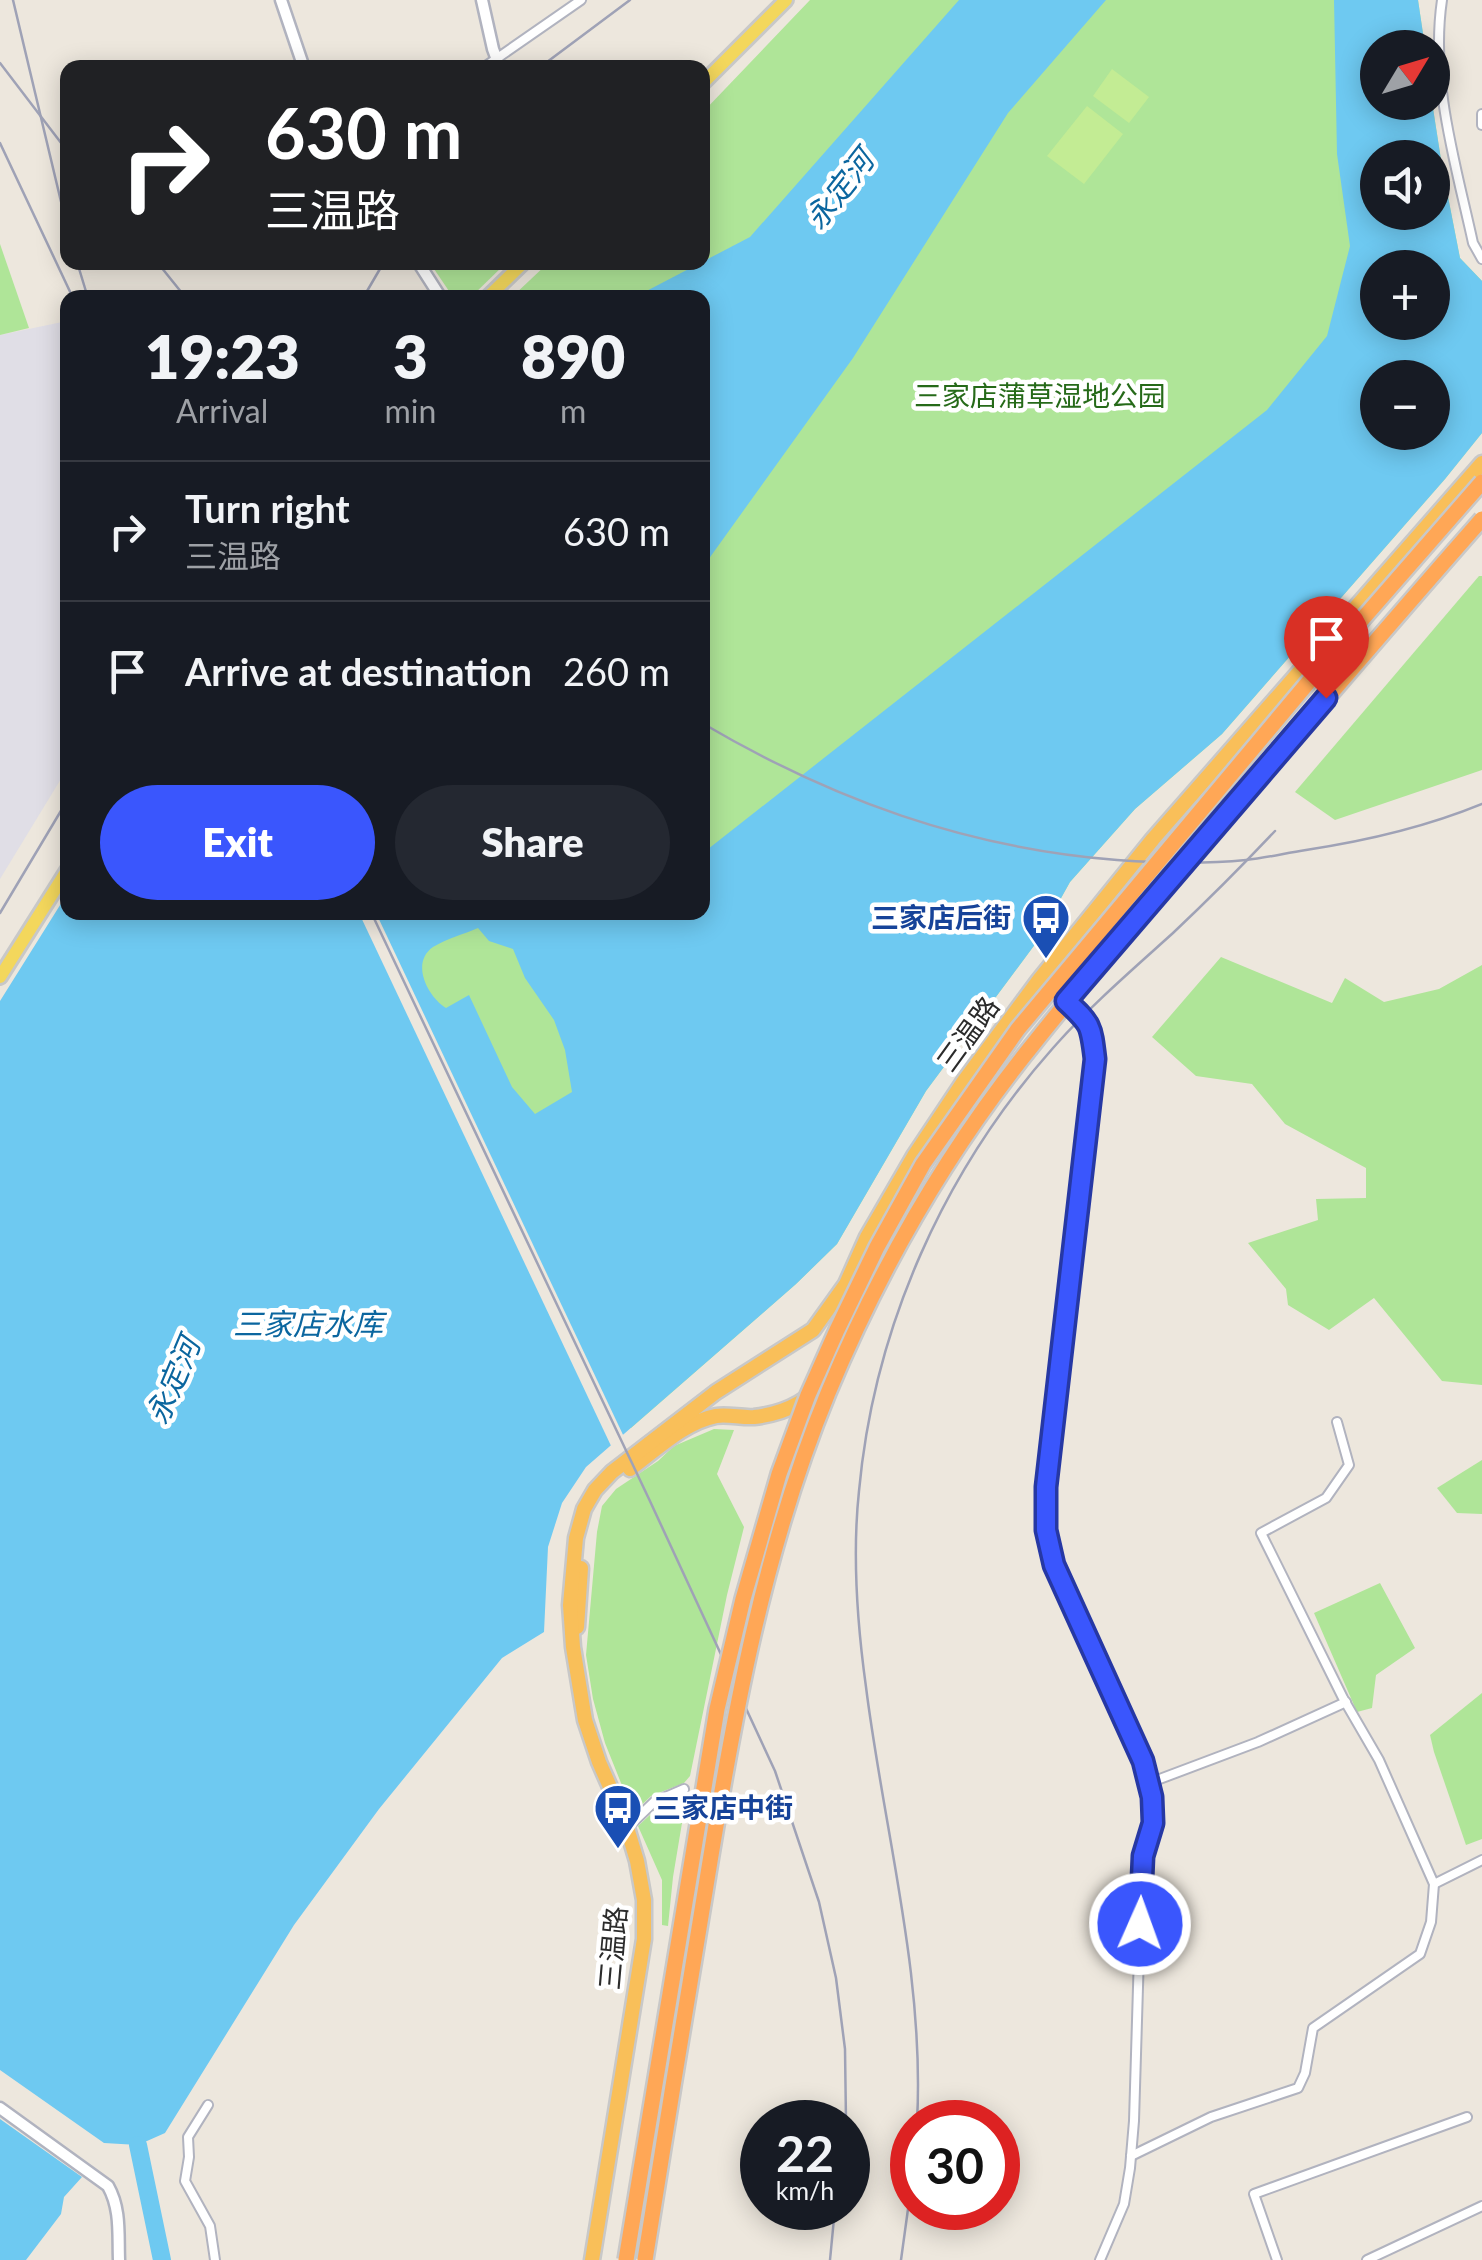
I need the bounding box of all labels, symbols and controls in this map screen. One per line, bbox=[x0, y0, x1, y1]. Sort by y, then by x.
north arrow bbox=[1360, 30, 1450, 120]
map controls bbox=[1360, 30, 1450, 450]
text: 630 m bbox=[265, 90, 462, 174]
icon: right bbox=[100, 100, 230, 230]
water label: 永定河 bbox=[797, 138, 883, 235]
button: sound bbox=[1360, 140, 1450, 230]
text: 三温路 bbox=[265, 183, 400, 237]
button: + bbox=[1360, 250, 1450, 340]
text: 19:23 bbox=[145, 320, 300, 392]
text: 3 bbox=[393, 320, 428, 392]
text: 890 bbox=[521, 320, 625, 392]
button: − bbox=[1360, 360, 1450, 450]
park label: 三家店蒲草湿地公园 bbox=[914, 378, 1166, 412]
text: Arrival bbox=[176, 391, 268, 430]
text: min bbox=[384, 391, 436, 430]
text: m bbox=[560, 391, 586, 430]
text: Turn right bbox=[185, 485, 350, 531]
icon: right bbox=[100, 504, 155, 559]
text: 630 m bbox=[563, 508, 670, 554]
text: 三温路 bbox=[185, 536, 281, 575]
pin bbox=[1284, 596, 1369, 699]
icon: arrive bbox=[1299, 611, 1354, 666]
icon: arrive bbox=[100, 644, 155, 699]
text: Arrive at destination bbox=[185, 648, 532, 694]
text: 260 m bbox=[563, 648, 670, 694]
button: Exit bbox=[100, 785, 375, 900]
button: Share bbox=[395, 785, 670, 900]
bus stop icon: 三家店后街 bbox=[1020, 892, 1072, 960]
place label: 三家店后街 bbox=[871, 900, 1011, 934]
street label: 三温路 bbox=[929, 989, 1006, 1077]
water label: 三家店水库 bbox=[233, 1305, 388, 1341]
water label: 永定河 bbox=[138, 1327, 208, 1429]
bus stop icon: 三家店中街 bbox=[592, 1782, 644, 1850]
place label: 三家店中街 bbox=[653, 1790, 793, 1824]
position arrow bbox=[1088, 1872, 1192, 1976]
street label: 三温路 bbox=[591, 1905, 633, 1991]
speed limit sign: 30 bbox=[890, 2100, 1020, 2230]
text: 22 bbox=[776, 2123, 834, 2183]
text: km/h bbox=[776, 2175, 834, 2205]

